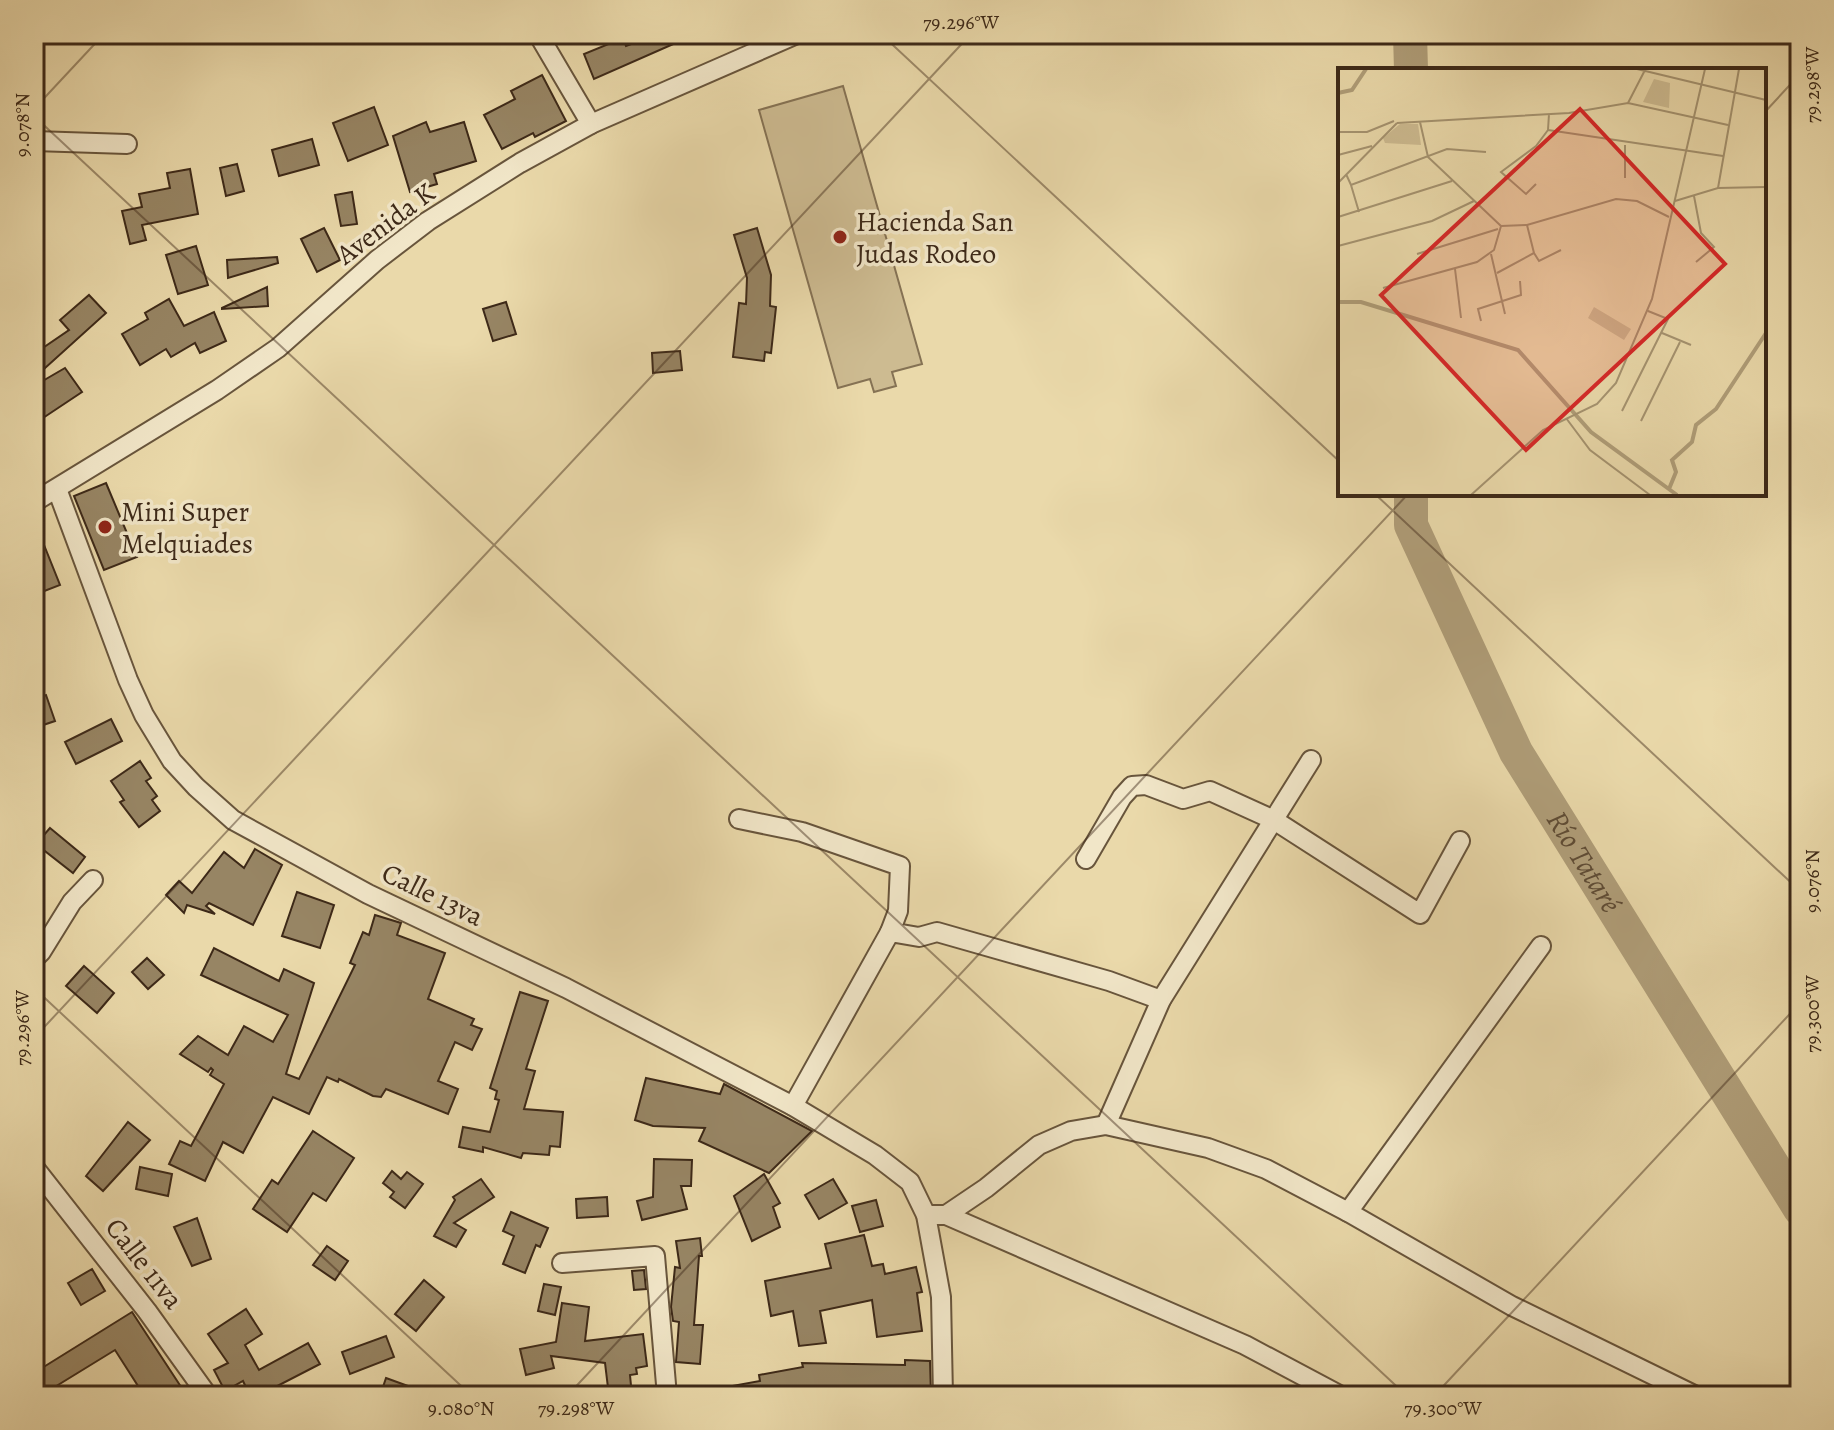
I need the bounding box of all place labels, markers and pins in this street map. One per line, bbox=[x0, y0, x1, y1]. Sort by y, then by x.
place label: Hacienda San Judas Rodeo bbox=[856, 203, 1014, 273]
marker: Hacienda San Judas Rodeo bbox=[831, 228, 849, 246]
place label: Mini Super Melquiades bbox=[121, 493, 253, 563]
marker: Mini Super Melquiades bbox=[96, 518, 114, 536]

